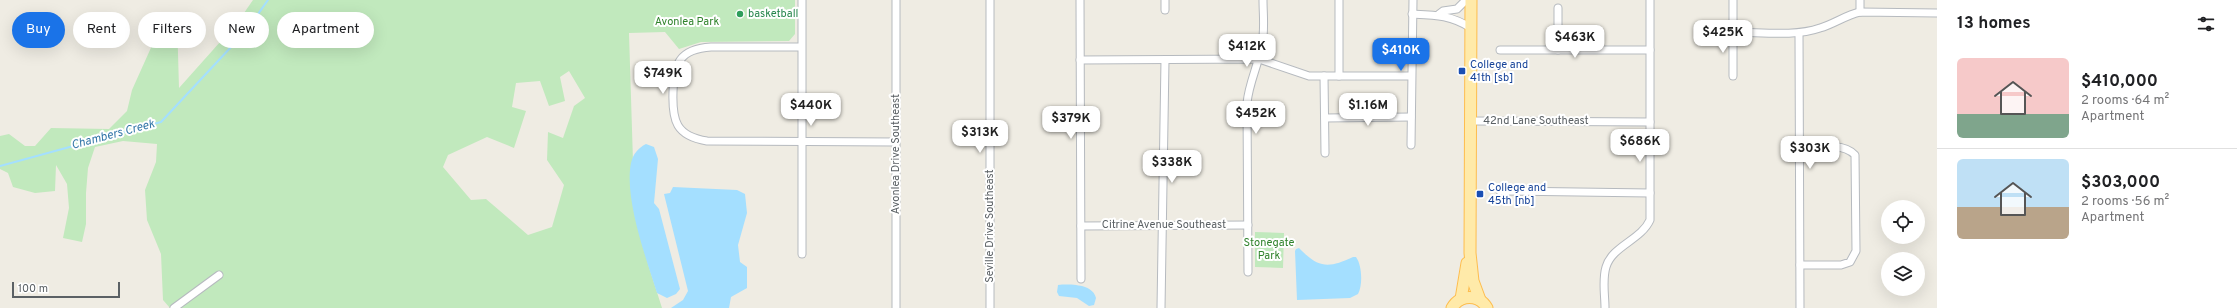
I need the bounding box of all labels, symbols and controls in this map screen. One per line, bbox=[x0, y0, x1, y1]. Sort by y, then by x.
place label: basketball bbox=[748, 7, 798, 21]
marker: basketball bbox=[735, 9, 745, 19]
chip: Buy bbox=[12, 12, 65, 48]
chip: Rent bbox=[73, 12, 130, 48]
chip: Filters bbox=[138, 12, 206, 48]
chip: New bbox=[214, 12, 269, 48]
chip: Apartment bbox=[277, 12, 374, 48]
text: 13 homes bbox=[1957, 13, 2031, 35]
icon: filters bbox=[2195, 13, 2217, 35]
park label: Avonlea Park bbox=[655, 15, 719, 29]
pin: $425K bbox=[1695, 20, 1751, 54]
pin: $463K bbox=[1547, 25, 1603, 59]
text: $425K bbox=[1702, 25, 1744, 41]
text: $463K bbox=[1554, 30, 1596, 46]
pin: $412K bbox=[1219, 34, 1275, 68]
pin: $410K bbox=[1373, 38, 1429, 72]
text: $412K bbox=[1228, 39, 1266, 55]
text: $410K bbox=[1381, 43, 1421, 59]
place label: College and 41th [sb] bbox=[1470, 58, 1528, 85]
pin: $749K bbox=[635, 61, 691, 95]
text: $749K bbox=[643, 66, 683, 82]
marker: College and 41th [sb] bbox=[1457, 66, 1467, 76]
text: $410,000 bbox=[2081, 71, 2158, 93]
icon: home bbox=[1989, 74, 2037, 122]
pin: $440K bbox=[783, 93, 839, 127]
pin: $1.16M bbox=[1335, 93, 1401, 127]
text: 2 rooms · 64 m² bbox=[2081, 93, 2169, 109]
street label: Avonlea Drive Southeast bbox=[889, 94, 903, 214]
text: $440K bbox=[790, 98, 832, 114]
text: $1.16M bbox=[1348, 98, 1388, 114]
pin: $452K bbox=[1228, 101, 1284, 135]
pin: $379K bbox=[1043, 106, 1099, 140]
text: $452K bbox=[1235, 106, 1277, 122]
text: Apartment bbox=[2081, 109, 2144, 125]
text: $379K bbox=[1051, 111, 1091, 127]
street label: 42nd Lane Southeast bbox=[1483, 114, 1589, 128]
water label: Chambers Creek bbox=[70, 116, 157, 154]
pin: $313K bbox=[952, 120, 1008, 154]
text: $313K bbox=[961, 125, 999, 141]
pin: $686K bbox=[1612, 129, 1668, 163]
text: $686K bbox=[1619, 134, 1661, 150]
pin: $303K bbox=[1782, 136, 1838, 170]
text: $303K bbox=[1790, 141, 1830, 157]
pin: $338K bbox=[1144, 150, 1200, 184]
text: $338K bbox=[1152, 155, 1192, 171]
street label: Seville Drive Southeast bbox=[983, 169, 997, 283]
text: $303,000 bbox=[2081, 172, 2160, 194]
icon: home bbox=[1989, 175, 2037, 223]
place label: College and 45th [nb] bbox=[1488, 181, 1546, 208]
marker: College and 45th [nb] bbox=[1475, 189, 1485, 199]
text: 2 rooms · 56 m² bbox=[2081, 194, 2169, 210]
map controls bbox=[1881, 200, 1925, 296]
button: locate bbox=[1881, 200, 1925, 244]
text: Apartment bbox=[2081, 210, 2144, 226]
street label: Citrine Avenue Southeast bbox=[1102, 218, 1226, 232]
park label: Stonegate Park bbox=[1244, 236, 1295, 263]
button: layers bbox=[1881, 252, 1925, 296]
scale bar bbox=[12, 280, 120, 299]
text: 100 m bbox=[18, 282, 48, 296]

